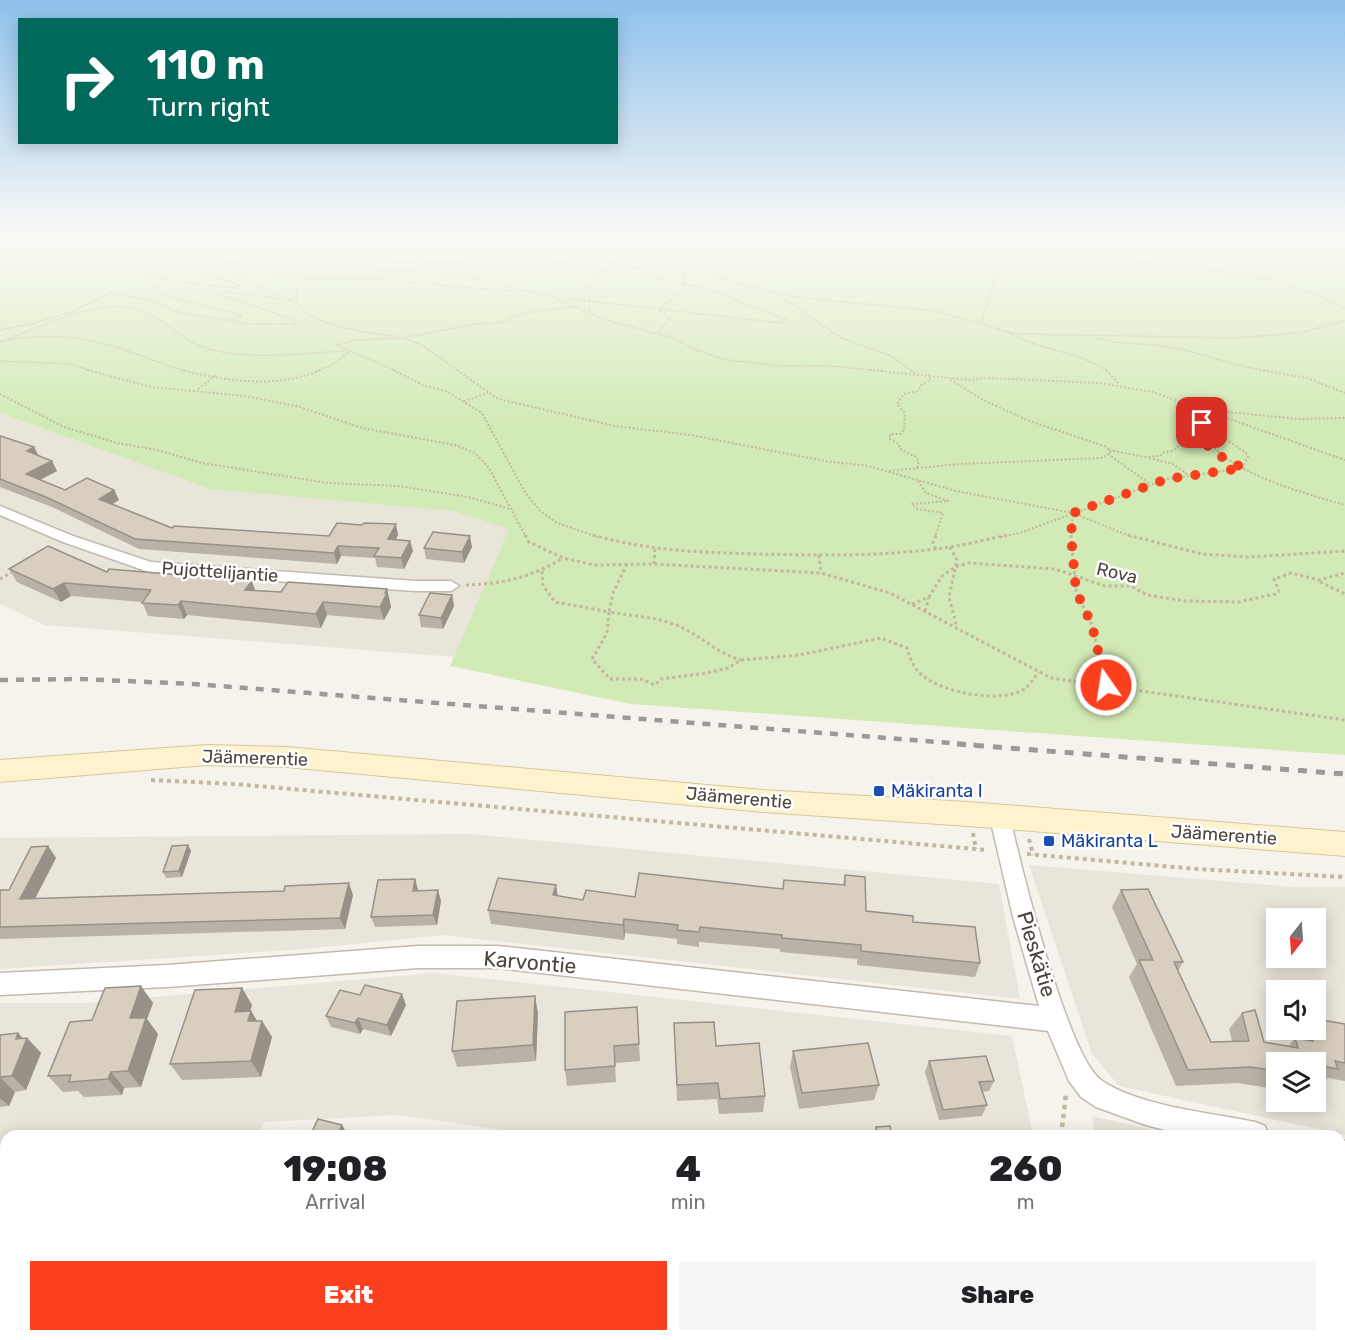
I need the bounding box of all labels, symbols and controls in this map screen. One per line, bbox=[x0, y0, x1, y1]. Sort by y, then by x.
text: 110 m bbox=[147, 40, 265, 90]
icon: right bbox=[48, 42, 126, 120]
text: Turn right bbox=[147, 91, 270, 123]
pin bbox=[1176, 397, 1227, 448]
icon: arrive bbox=[1185, 406, 1218, 439]
street label: Pujottelijantie bbox=[161, 557, 279, 587]
street label: Rova bbox=[1094, 558, 1140, 588]
position arrow bbox=[1074, 653, 1138, 717]
street label: Jäämerentie bbox=[202, 745, 308, 771]
place label: Mäkiranta I bbox=[891, 780, 983, 802]
street label: Jäämerentie bbox=[685, 782, 793, 814]
marker: Mäkiranta I bbox=[872, 784, 886, 798]
street label: Jäämerentie bbox=[1170, 820, 1278, 850]
place label: Mäkiranta L bbox=[1061, 830, 1158, 852]
marker: Mäkiranta L bbox=[1042, 834, 1056, 848]
street label: Pieskätie bbox=[1012, 908, 1062, 1000]
north arrow bbox=[1266, 908, 1326, 968]
map controls bbox=[1266, 908, 1326, 1112]
street label: Karvontie bbox=[483, 945, 577, 979]
button: sound bbox=[1266, 980, 1326, 1040]
button: layers bbox=[1266, 1052, 1326, 1112]
text: 19:08 bbox=[283, 1147, 387, 1190]
text: 4 bbox=[675, 1147, 701, 1190]
text: 260 bbox=[989, 1147, 1063, 1190]
text: Arrival bbox=[305, 1190, 365, 1214]
text: min bbox=[671, 1190, 706, 1214]
text: m bbox=[1017, 1190, 1035, 1214]
button: Exit bbox=[30, 1261, 667, 1330]
button: Share bbox=[679, 1261, 1316, 1330]

